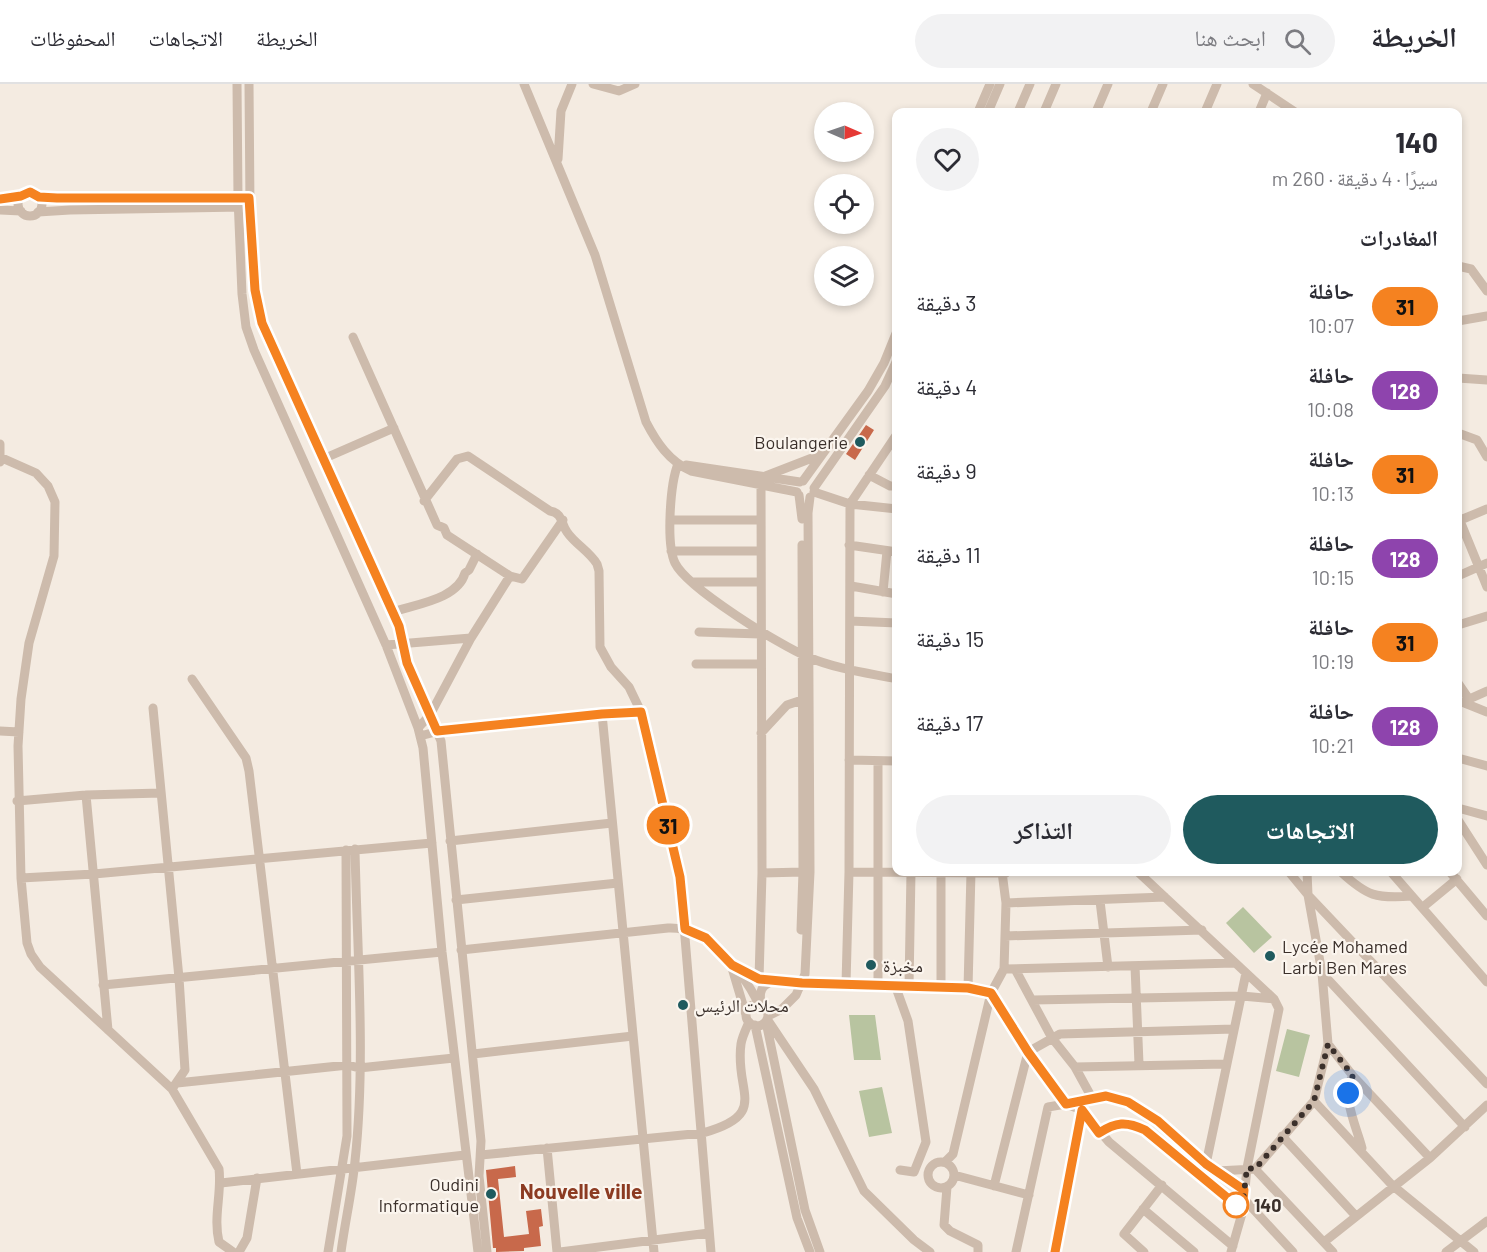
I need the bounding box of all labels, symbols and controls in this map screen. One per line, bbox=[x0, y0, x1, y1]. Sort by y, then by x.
search box bbox=[915, 14, 1335, 68]
text: الخريطة bbox=[1371, 19, 1457, 53]
text: ابحث هنا bbox=[1195, 24, 1266, 50]
text: المحفوظات bbox=[30, 25, 115, 50]
text: الاتجاهات bbox=[148, 25, 223, 50]
text: الخريطة bbox=[256, 25, 318, 50]
icon: search bbox=[1281, 25, 1314, 58]
north arrow bbox=[814, 102, 874, 162]
map controls bbox=[814, 102, 874, 306]
text: 140 bbox=[1395, 125, 1438, 159]
button: heart bbox=[916, 128, 979, 191]
text: سيرًا · 4 دقيقة · 260 m bbox=[1272, 166, 1438, 190]
button: locate bbox=[814, 174, 874, 234]
text: المغادرات bbox=[1360, 224, 1438, 250]
button: layers bbox=[814, 246, 874, 306]
text: حافلة bbox=[1308, 277, 1354, 303]
text: 3 دقيقة bbox=[916, 289, 976, 315]
text: 31 bbox=[1396, 294, 1414, 319]
text: 10:07 bbox=[1308, 313, 1354, 337]
text: حافلة bbox=[1308, 361, 1354, 387]
text: 4 دقيقة bbox=[916, 373, 977, 399]
text: 128 bbox=[1390, 378, 1420, 403]
text: 10:08 bbox=[1307, 397, 1354, 421]
place label: Boulangerie bbox=[754, 431, 848, 453]
marker: Boulangerie bbox=[853, 435, 867, 449]
text: حافلة bbox=[1308, 445, 1354, 471]
text: 9 دقيقة bbox=[916, 457, 977, 483]
text: 31 bbox=[1396, 462, 1414, 487]
text: 10:13 bbox=[1312, 481, 1354, 505]
text: حافلة bbox=[1308, 529, 1354, 555]
text: 11 دقيقة bbox=[916, 541, 981, 567]
text: 128 bbox=[1390, 546, 1420, 571]
text: 10:15 bbox=[1312, 565, 1354, 589]
text: حافلة bbox=[1308, 613, 1354, 639]
text: 15 دقيقة bbox=[916, 625, 984, 651]
text: 31 bbox=[1396, 630, 1414, 655]
text: 10:19 bbox=[1312, 649, 1354, 673]
text: حافلة bbox=[1308, 697, 1354, 723]
text: 17 دقيقة bbox=[916, 709, 983, 735]
text: 128 bbox=[1390, 714, 1420, 739]
text: 10:21 bbox=[1311, 733, 1354, 757]
button: التذاكر bbox=[916, 795, 1171, 864]
button: الاتجاهات bbox=[1183, 795, 1438, 864]
line badge: 31 bbox=[641, 806, 695, 844]
text: 31 bbox=[659, 813, 677, 838]
place label: Lycée Mohamed Larbi Ben Mares bbox=[1282, 935, 1408, 978]
marker: Lycée Mohamed Larbi Ben Mares bbox=[1263, 949, 1277, 963]
place label: مخبزة bbox=[883, 954, 923, 977]
marker: مخبزة bbox=[864, 958, 878, 972]
place label: محلات الرئيس bbox=[695, 994, 789, 1017]
marker: محلات الرئيس bbox=[676, 998, 690, 1012]
your location bbox=[1333, 1078, 1363, 1108]
place label: Oudini Informatique bbox=[378, 1173, 479, 1216]
district label: Nouvelle ville bbox=[520, 1178, 642, 1203]
marker: Oudini Informatique bbox=[484, 1187, 498, 1201]
marker: 140 bbox=[1223, 1192, 1249, 1218]
place label: 140 bbox=[1254, 1194, 1282, 1216]

